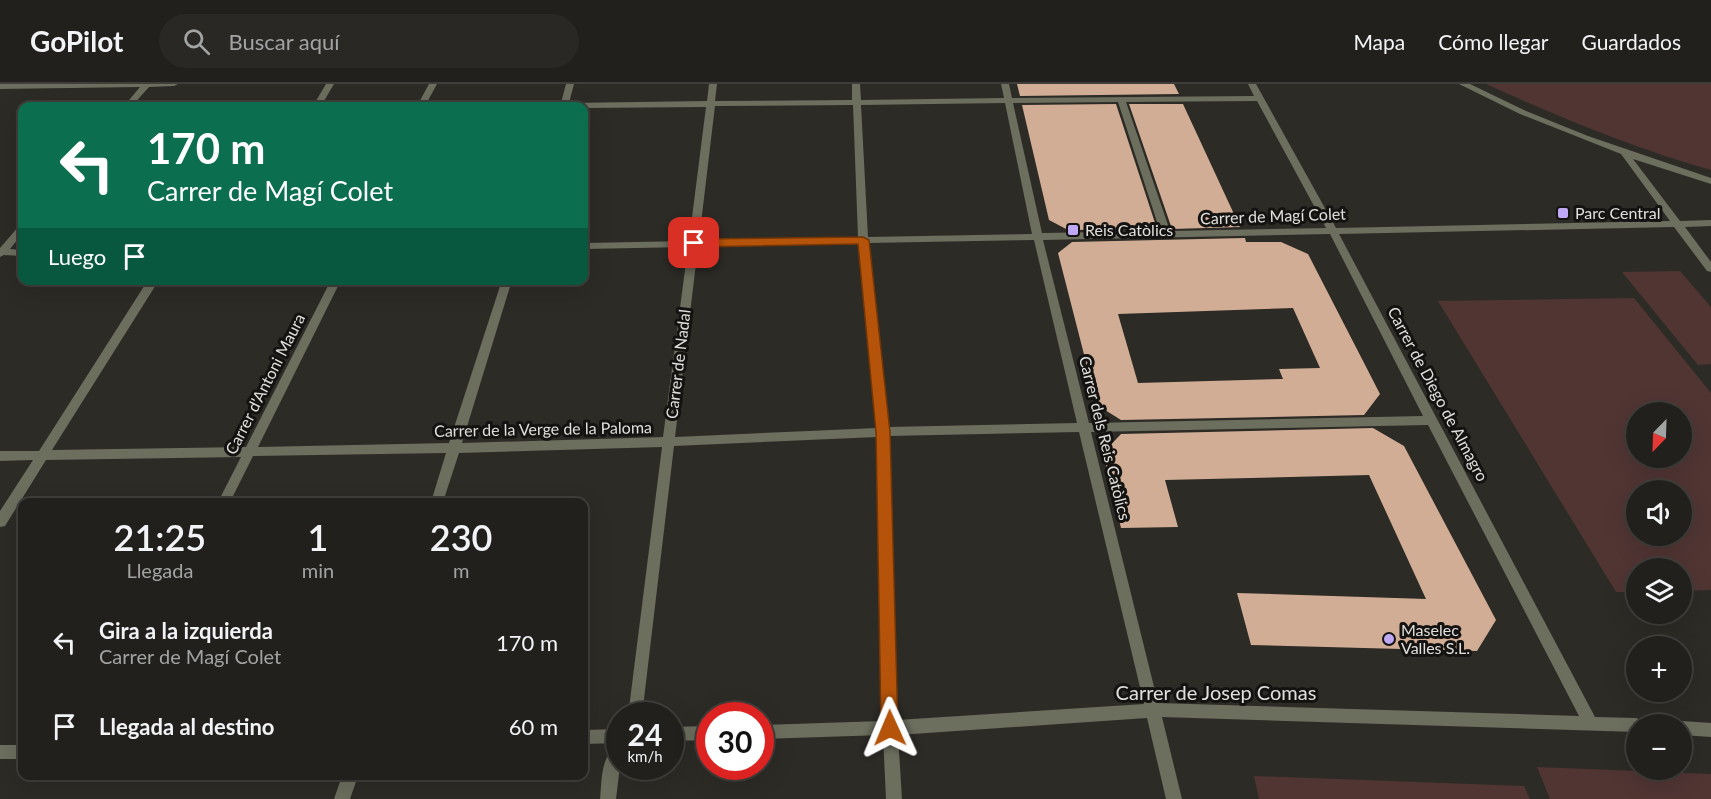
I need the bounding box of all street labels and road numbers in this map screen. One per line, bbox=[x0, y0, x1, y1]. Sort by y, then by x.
street label: Carrer de Magí Colet bbox=[1200, 203, 1346, 228]
street label: Carrer de Diego de Almagro bbox=[1384, 303, 1493, 484]
street label: Carrer de Nadal bbox=[661, 308, 694, 420]
street label: Carrer d'Antoni Maura bbox=[221, 310, 308, 457]
street label: Carrer dels Reis Catòlics bbox=[1076, 354, 1135, 522]
street label: Carrer de la Verge de la Paloma bbox=[434, 417, 652, 440]
street label: Carrer de Josep Comas bbox=[1116, 680, 1316, 704]

